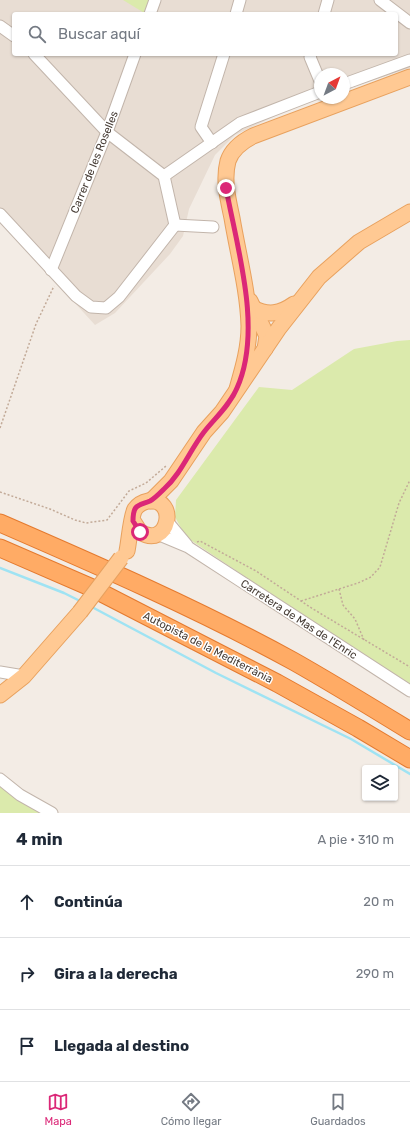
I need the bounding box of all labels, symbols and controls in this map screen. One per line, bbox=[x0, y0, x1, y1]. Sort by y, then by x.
search box bbox=[12, 12, 398, 56]
icon: search bbox=[26, 23, 48, 45]
text: Buscar aquí bbox=[58, 25, 140, 43]
north arrow bbox=[314, 68, 350, 104]
street label: Carrer de les Roselles bbox=[68, 109, 121, 215]
route end bbox=[217, 179, 235, 197]
route start bbox=[131, 523, 149, 541]
street label: Carretera de Mas de l'Enric bbox=[238, 577, 359, 662]
street label: Autopista de la Mediterrània bbox=[141, 609, 275, 686]
map controls bbox=[362, 765, 398, 801]
button: layers bbox=[362, 765, 398, 801]
text: 4 min bbox=[16, 829, 63, 849]
text: A pie · 310 m bbox=[317, 832, 394, 847]
icon: ahead bbox=[16, 891, 38, 913]
text: Continúa bbox=[54, 893, 123, 911]
text: 20 m bbox=[363, 894, 394, 909]
icon: right bbox=[16, 963, 38, 985]
text: Gira a la derecha bbox=[54, 965, 178, 983]
text: 290 m bbox=[356, 966, 394, 981]
icon: arrive bbox=[16, 1035, 38, 1057]
text: Llegada al destino bbox=[54, 1037, 189, 1055]
tab: Mapa bbox=[44, 1091, 72, 1128]
tab: Cómo llegar bbox=[161, 1091, 221, 1128]
tab: Guardados bbox=[310, 1091, 366, 1128]

